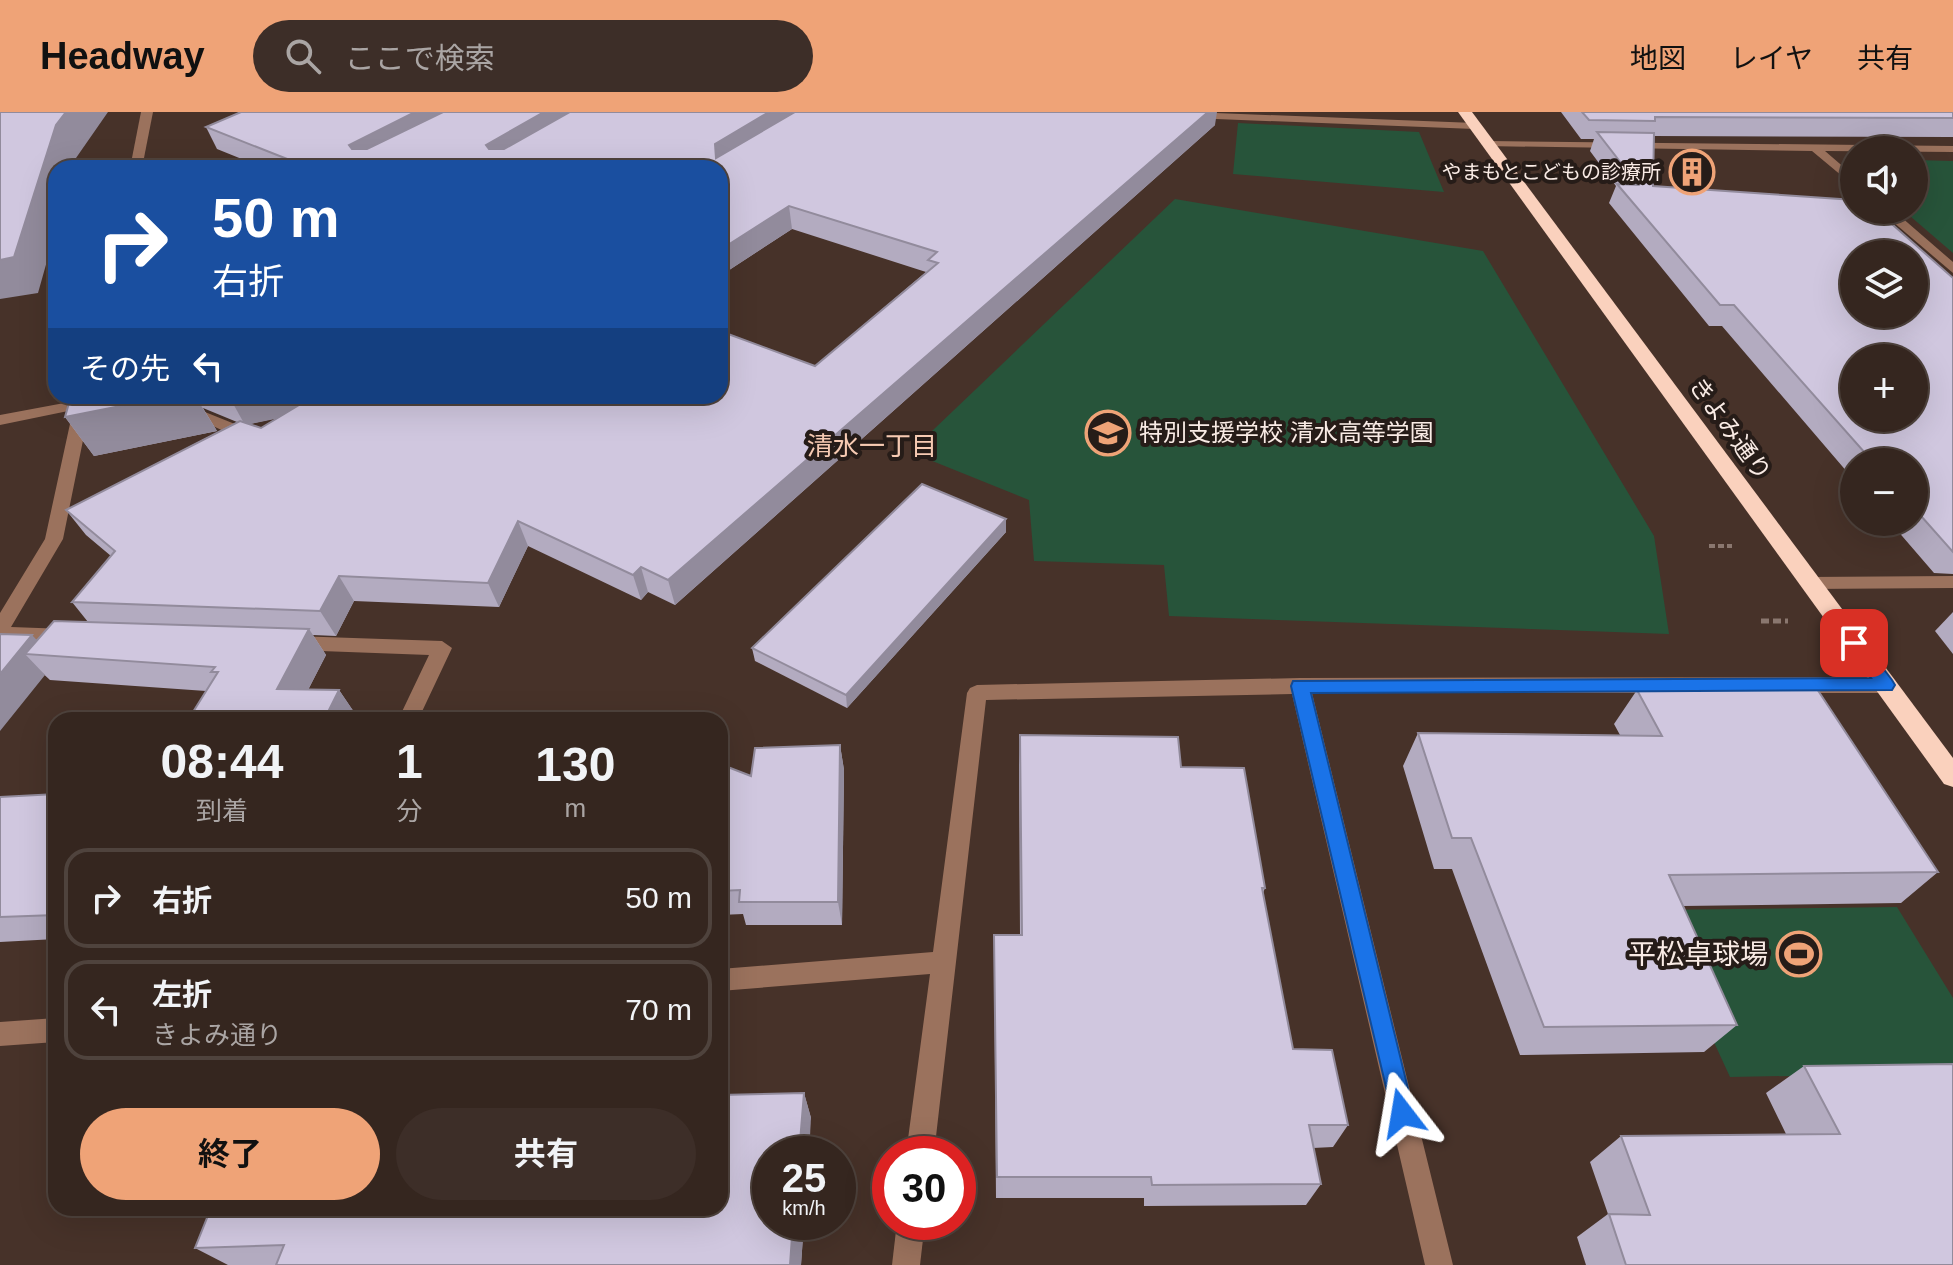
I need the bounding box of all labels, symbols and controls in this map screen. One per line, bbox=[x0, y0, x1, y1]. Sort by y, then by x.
search box bbox=[253, 20, 813, 92]
icon: search bbox=[281, 34, 325, 78]
text: Headway bbox=[40, 35, 205, 77]
text: ここで検索 bbox=[345, 42, 495, 75]
text: 地図 bbox=[1630, 43, 1686, 74]
text: レイヤ bbox=[1730, 43, 1813, 74]
text: 共有 bbox=[1857, 43, 1913, 74]
map controls bbox=[1840, 136, 1928, 536]
button: sound bbox=[1840, 136, 1928, 224]
building icon: やまもとこどもの診療所 bbox=[1668, 148, 1716, 196]
place label: やまもとこどもの診療所 bbox=[1441, 161, 1661, 183]
text: 50 m bbox=[212, 186, 340, 249]
icon: right bbox=[80, 192, 184, 296]
button: layers bbox=[1840, 240, 1928, 328]
text: 右折 bbox=[212, 261, 284, 302]
icon: left bbox=[186, 344, 230, 388]
button: + bbox=[1840, 344, 1928, 432]
text: その先 bbox=[80, 352, 170, 385]
street label: きよみ通り bbox=[1684, 372, 1777, 485]
school or university icon: 特別支援学校 清水高等学園 bbox=[1084, 409, 1132, 457]
place label: 特別支援学校 清水高等学園 bbox=[1139, 419, 1434, 446]
district label: 清水一丁目 bbox=[807, 431, 937, 461]
button: − bbox=[1840, 448, 1928, 536]
pin bbox=[1820, 609, 1888, 677]
icon: arrive bbox=[1832, 621, 1876, 665]
text: 08:44 bbox=[161, 735, 283, 788]
text: 1 bbox=[396, 735, 423, 788]
text: 130 bbox=[535, 738, 615, 791]
text: m bbox=[565, 793, 586, 823]
text: 到着 bbox=[196, 796, 248, 826]
text: 分 bbox=[396, 796, 422, 826]
icon: right bbox=[84, 876, 128, 920]
text: 50 m bbox=[625, 881, 692, 914]
text: 右折 bbox=[152, 884, 212, 917]
sports icon: 平松卓球場 bbox=[1775, 930, 1823, 978]
place label: 平松卓球場 bbox=[1628, 939, 1768, 970]
text: 左折 bbox=[152, 978, 212, 1011]
icon: left bbox=[84, 988, 128, 1032]
text: 70 m bbox=[625, 993, 692, 1026]
text: きよみ通り bbox=[152, 1020, 282, 1050]
position arrow bbox=[1360, 1071, 1444, 1155]
button: 終了 bbox=[80, 1108, 380, 1200]
button: 共有 bbox=[396, 1108, 696, 1200]
speed limit sign: 30 bbox=[872, 1136, 976, 1240]
text: 25 bbox=[782, 1156, 826, 1200]
text: km/h bbox=[782, 1197, 826, 1219]

